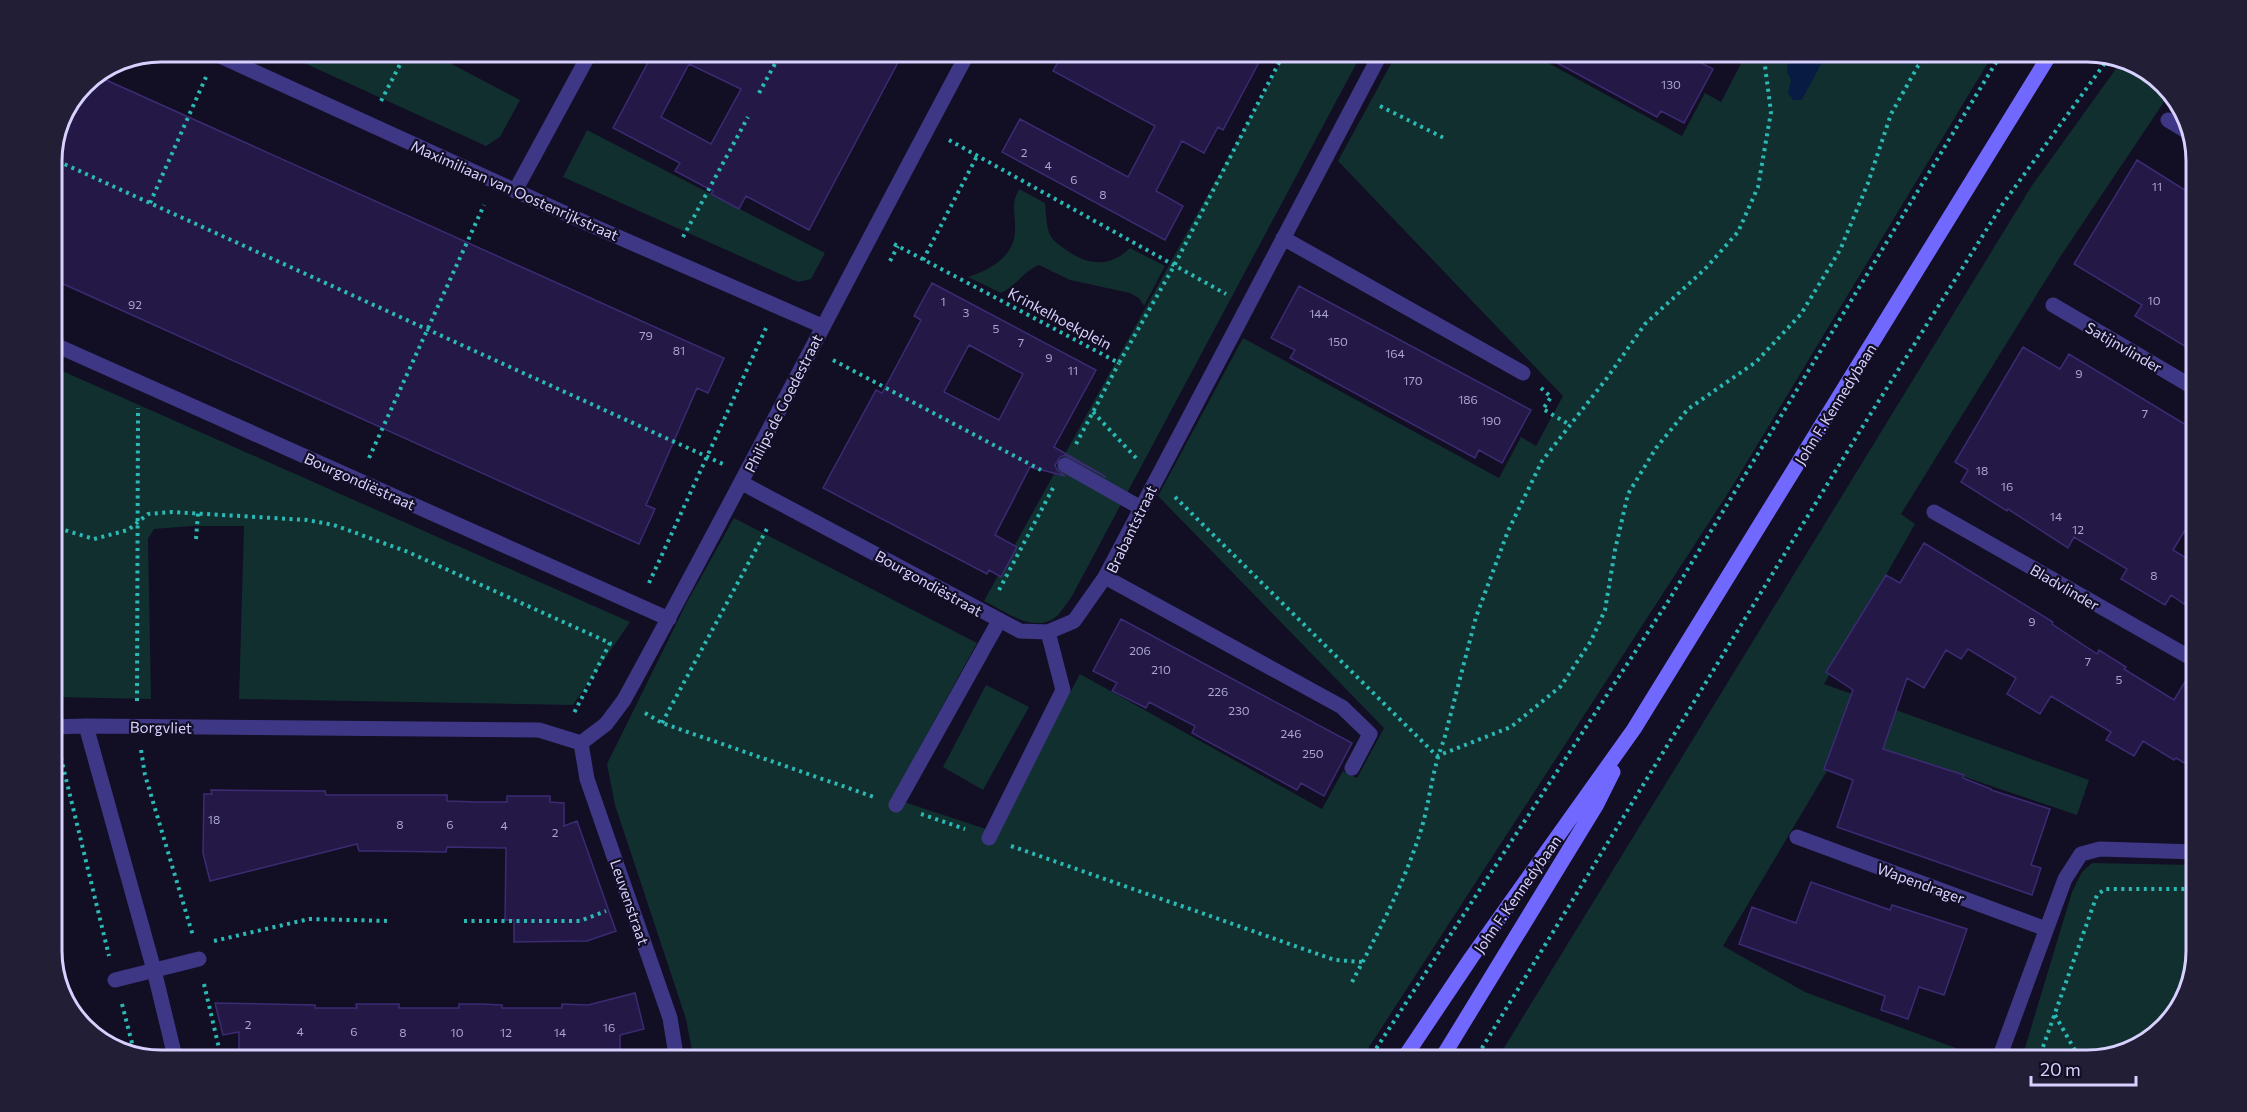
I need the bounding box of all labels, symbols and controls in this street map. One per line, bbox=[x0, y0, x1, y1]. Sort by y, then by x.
house number: 130 bbox=[1661, 77, 1681, 91]
street label: Maximiliaan van Oostenrijkstraat bbox=[408, 136, 622, 244]
house number: 2 bbox=[1021, 145, 1028, 159]
house number: 4 bbox=[1044, 158, 1052, 172]
house number: 6 bbox=[1070, 172, 1078, 186]
house number: 11 bbox=[2152, 179, 2162, 193]
house number: 8 bbox=[1099, 187, 1107, 201]
street label: Krinkelhoekplein bbox=[1005, 283, 1115, 353]
house number: 10 bbox=[2148, 293, 2161, 307]
house number: 1 bbox=[940, 294, 946, 308]
house number: 92 bbox=[128, 297, 142, 311]
house number: 3 bbox=[963, 305, 970, 319]
house number: 144 bbox=[1309, 306, 1329, 320]
street label: Satijnvlinder bbox=[2083, 318, 2165, 376]
house number: 5 bbox=[993, 321, 1000, 335]
house number: 79 bbox=[639, 328, 653, 342]
street label: Philips de Goedestraat bbox=[740, 331, 826, 475]
house number: 150 bbox=[1328, 334, 1348, 348]
house number: 7 bbox=[1018, 335, 1024, 349]
street label: John F. Kennedybaan bbox=[1790, 340, 1880, 468]
house number: 81 bbox=[673, 343, 685, 357]
house number: 164 bbox=[1385, 346, 1405, 360]
house number: 9 bbox=[1045, 350, 1053, 364]
house number: 11 bbox=[1068, 363, 1078, 377]
house number: 9 bbox=[2075, 366, 2083, 380]
house number: 170 bbox=[1403, 373, 1423, 387]
house number: 186 bbox=[1458, 392, 1478, 406]
house number: 7 bbox=[2142, 406, 2148, 420]
house number: 190 bbox=[1481, 413, 1501, 427]
street label: Bourgondiëstraat bbox=[302, 448, 418, 514]
house number: 18 bbox=[1976, 463, 1988, 477]
house number: 16 bbox=[2001, 479, 2013, 493]
street label: Brabantstraat bbox=[1102, 482, 1160, 576]
house number: 14 bbox=[2050, 509, 2062, 523]
house number: 12 bbox=[2072, 522, 2084, 536]
street label: Bourgondiëstraat bbox=[872, 546, 986, 620]
street label: Bladvlinder bbox=[2027, 560, 2103, 614]
house number: 8 bbox=[2150, 568, 2158, 582]
house number: 9 bbox=[2028, 614, 2036, 628]
house number: 206 bbox=[1129, 643, 1151, 657]
house number: 7 bbox=[2085, 654, 2091, 668]
house number: 210 bbox=[1151, 662, 1171, 676]
house number: 5 bbox=[2116, 672, 2123, 686]
house number: 226 bbox=[1208, 684, 1228, 698]
house number: 230 bbox=[1228, 703, 1250, 717]
street label: Borgvliet bbox=[130, 717, 192, 737]
house number: 246 bbox=[1281, 726, 1301, 740]
house number: 250 bbox=[1302, 746, 1324, 760]
house number: 18 bbox=[208, 812, 220, 826]
house number: 8 bbox=[396, 817, 404, 831]
house number: 6 bbox=[446, 817, 454, 831]
house number: 4 bbox=[500, 818, 508, 832]
house number: 2 bbox=[552, 825, 559, 839]
street label: John F. Kennedybaan bbox=[1470, 832, 1564, 956]
street label: Leuvenstraat bbox=[607, 857, 653, 947]
street label: Wapendrager bbox=[1875, 859, 1967, 907]
house number: 2 bbox=[245, 1017, 252, 1031]
house number: 16 bbox=[603, 1020, 615, 1034]
house number: 4 bbox=[296, 1024, 304, 1038]
house number: 6 bbox=[350, 1024, 358, 1038]
house number: 8 bbox=[399, 1025, 407, 1039]
house number: 10 bbox=[451, 1025, 464, 1039]
house number: 12 bbox=[500, 1025, 512, 1039]
house number: 14 bbox=[554, 1025, 566, 1039]
scale bar bbox=[2031, 1049, 2136, 1087]
text: 20 m bbox=[2040, 1058, 2081, 1080]

